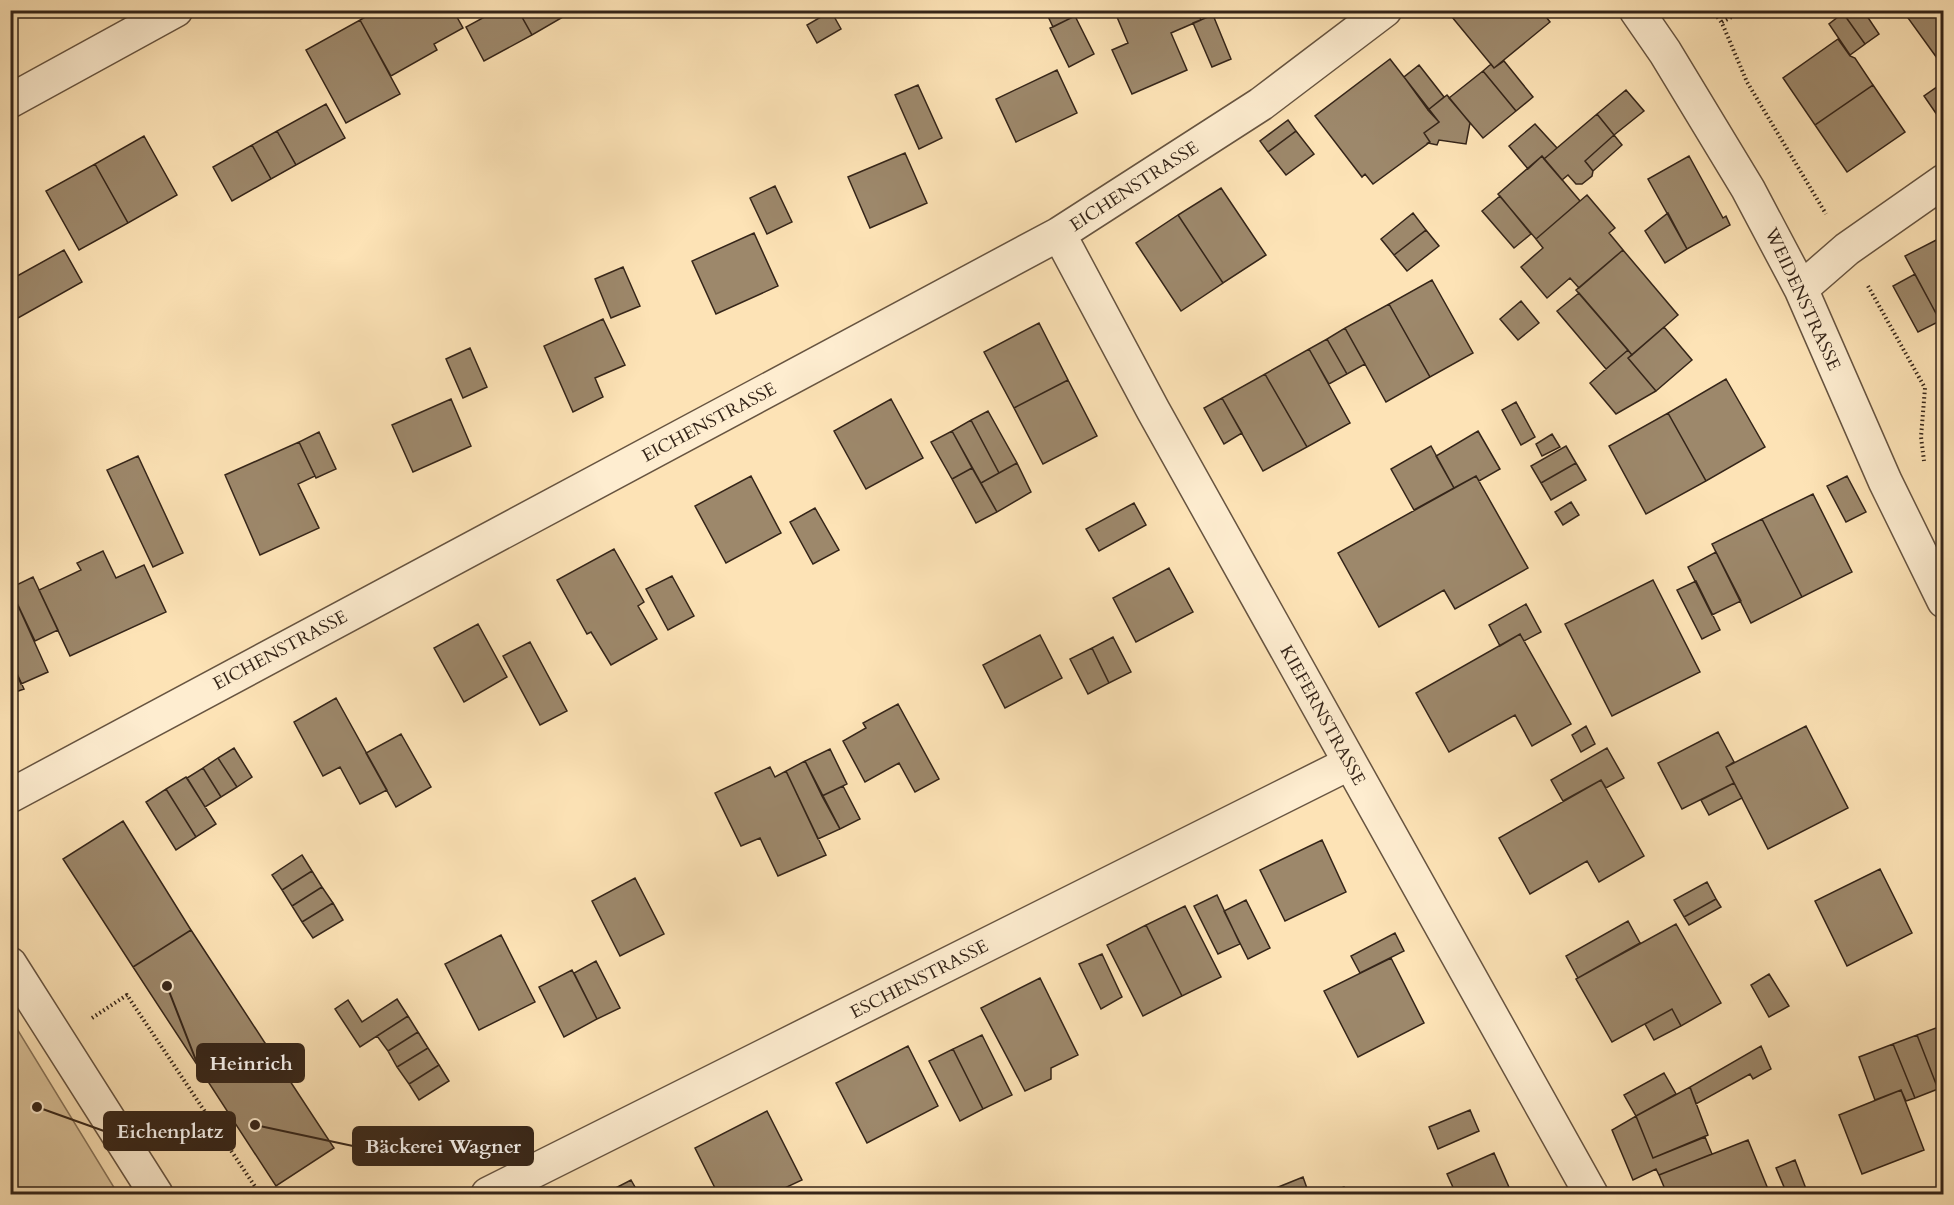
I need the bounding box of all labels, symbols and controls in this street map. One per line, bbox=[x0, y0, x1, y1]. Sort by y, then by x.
street label: EICHENSTRASSE bbox=[1065, 135, 1204, 238]
street label: WEIDENSTRASSE bbox=[1758, 223, 1847, 375]
street label: EICHENSTRASSE bbox=[638, 376, 781, 468]
street label: EICHENSTRASSE bbox=[209, 604, 352, 696]
street label: KIEFERNSTRASSE bbox=[1274, 641, 1371, 790]
street label: ESCHENSTRASSE bbox=[846, 934, 993, 1025]
callout: Heinrich bbox=[197, 1044, 304, 1082]
text: Heinrich bbox=[209, 1050, 293, 1077]
callout: Eichenplatz bbox=[104, 1112, 235, 1150]
text: Eichenplatz bbox=[117, 1118, 224, 1145]
callout: Bäckerei Wagner bbox=[353, 1127, 533, 1165]
text: Bäckerei Wagner bbox=[365, 1133, 522, 1160]

